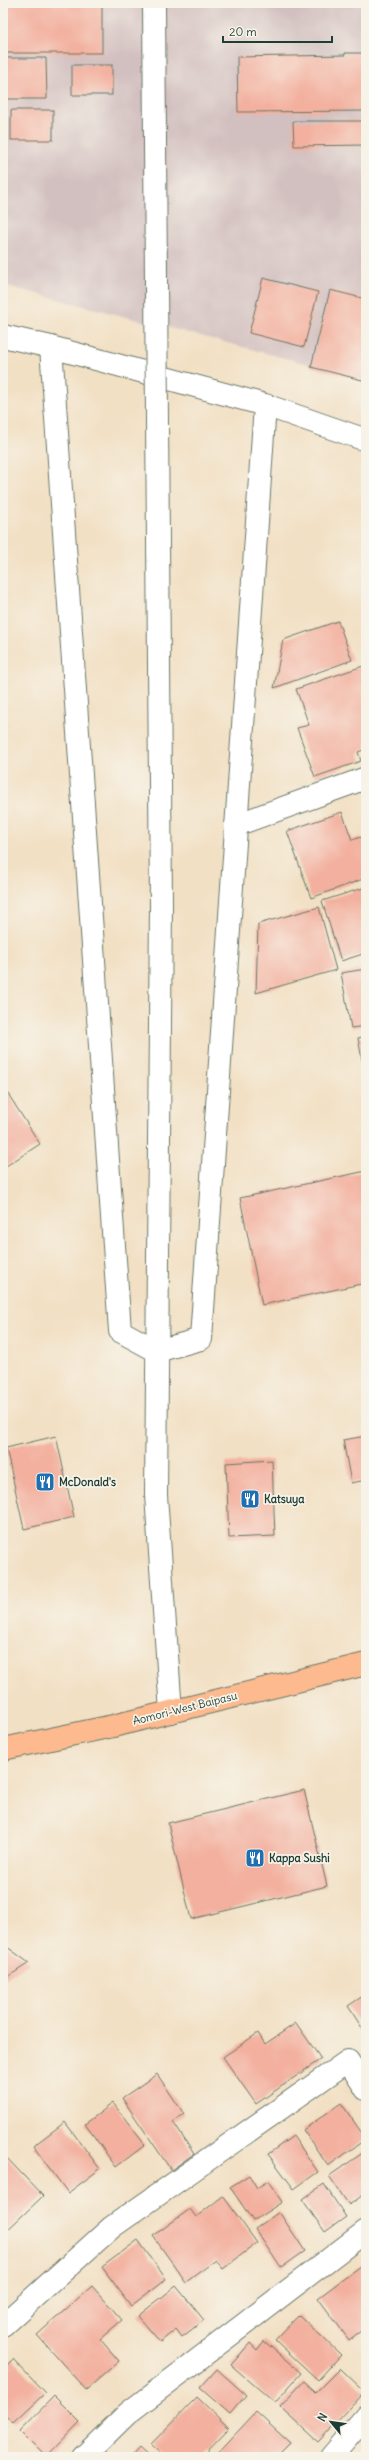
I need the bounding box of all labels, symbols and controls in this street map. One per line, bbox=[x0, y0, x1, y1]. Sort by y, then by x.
scale bar bbox=[223, 18, 332, 44]
text: 20 m bbox=[229, 24, 257, 39]
restaurant icon: McDonald's bbox=[34, 1471, 56, 1493]
place label: McDonald's bbox=[59, 1475, 116, 1489]
restaurant icon: Katsuya bbox=[239, 1488, 261, 1510]
place label: Katsuya bbox=[264, 1492, 305, 1507]
street label: Aomori-West Baipasu bbox=[131, 1688, 239, 1728]
restaurant icon: Kappa Sushi bbox=[244, 1847, 266, 1869]
place label: Kappa Sushi bbox=[269, 1851, 330, 1866]
north arrow bbox=[311, 2402, 351, 2442]
text: N bbox=[314, 2410, 330, 2424]

